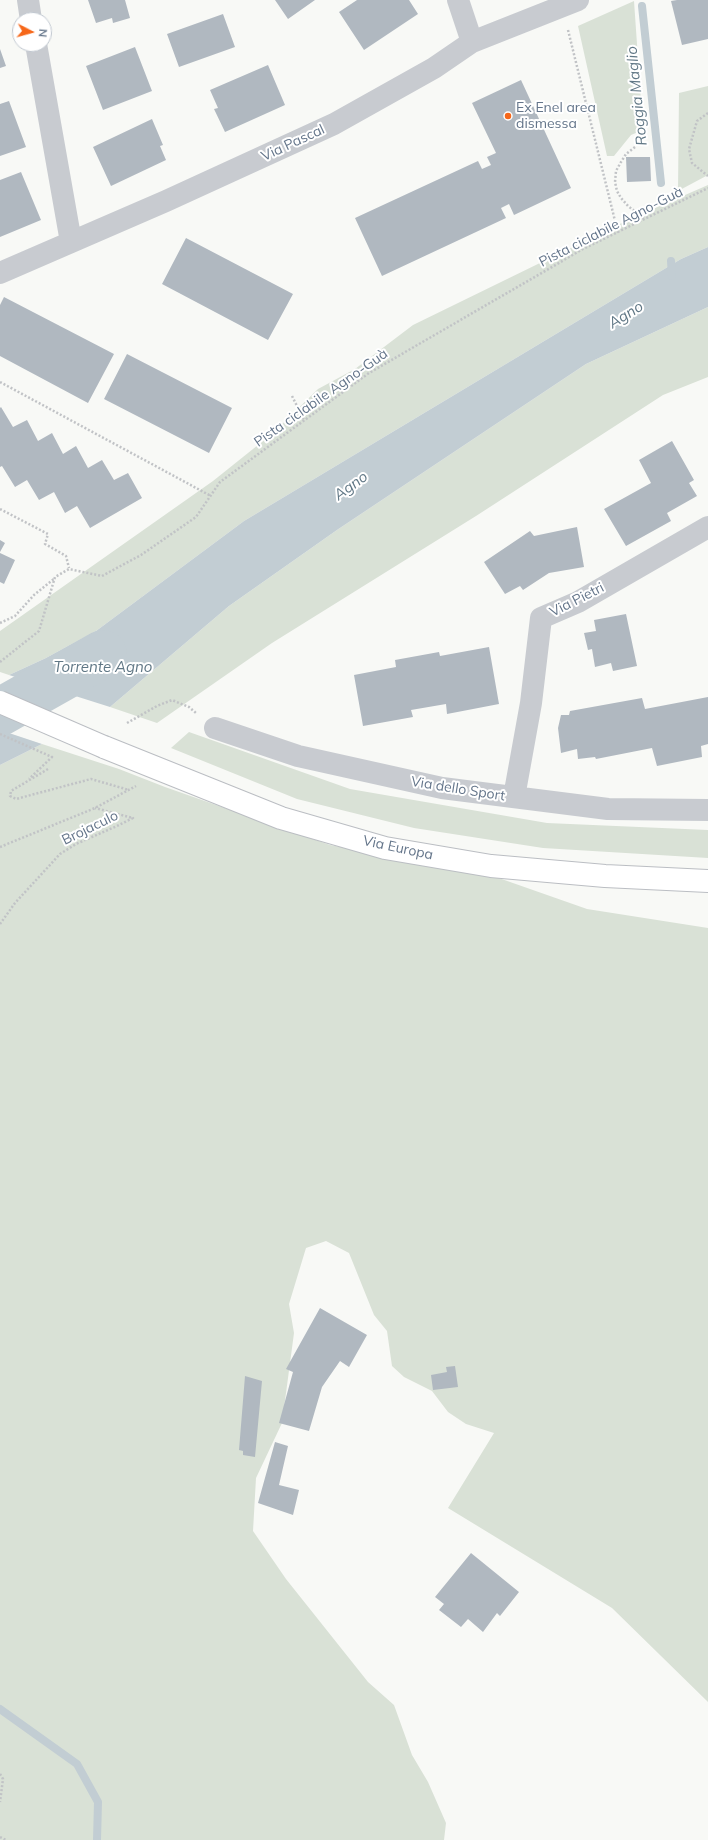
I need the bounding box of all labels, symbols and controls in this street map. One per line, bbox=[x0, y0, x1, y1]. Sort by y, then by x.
north arrow bbox=[12, 12, 52, 52]
text: N bbox=[36, 28, 50, 38]
water label: Roggia Maglio bbox=[623, 45, 651, 147]
place label: Ex Enel area dismessa bbox=[516, 100, 596, 132]
marker: Ex Enel area dismessa bbox=[503, 111, 513, 121]
street label: Via Pascal bbox=[259, 121, 327, 165]
street label: Pista ciclabile Agno-Guà bbox=[536, 183, 686, 271]
water label: Agno bbox=[605, 297, 647, 333]
street label: Pista ciclabile Agno-Guà bbox=[251, 345, 391, 451]
water label: Agno bbox=[331, 468, 371, 504]
street label: Via Pietri bbox=[547, 579, 607, 621]
water label: Torrente Agno bbox=[54, 658, 152, 676]
street label: Via dello Sport bbox=[410, 773, 506, 805]
street label: Brojaculo bbox=[59, 807, 121, 849]
street label: Via Europa bbox=[361, 832, 435, 864]

